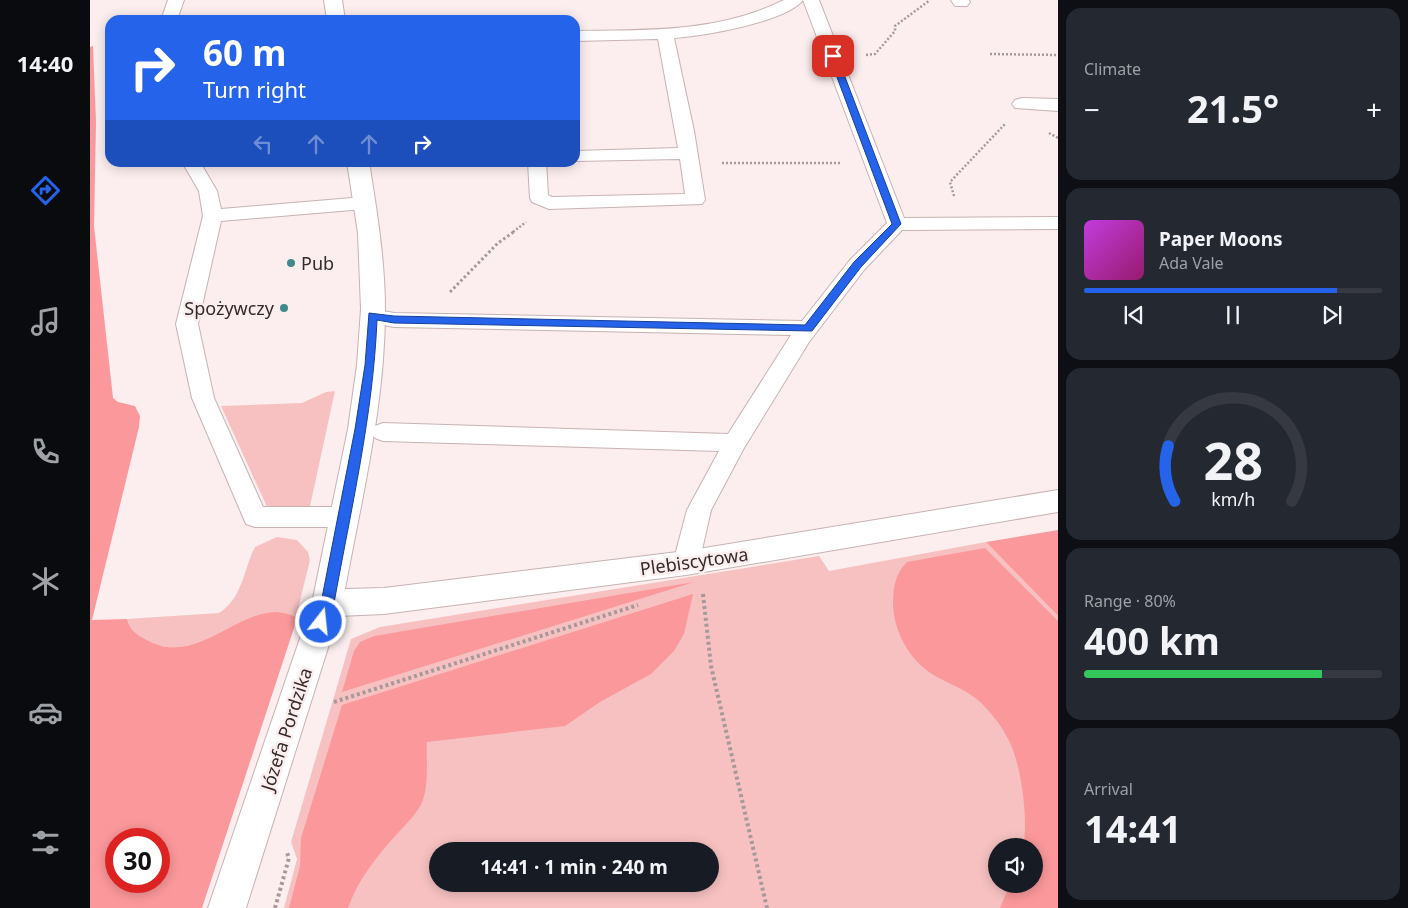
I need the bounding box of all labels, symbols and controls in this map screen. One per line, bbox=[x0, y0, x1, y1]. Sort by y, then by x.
text: 60 m bbox=[203, 29, 286, 76]
icon: right bbox=[120, 35, 185, 100]
pin bbox=[812, 35, 854, 77]
icon: arrive bbox=[819, 42, 847, 70]
text: 14:40 bbox=[17, 48, 73, 78]
text: Climate bbox=[1084, 58, 1141, 80]
text: Turn right bbox=[203, 74, 306, 104]
text: 21.5° bbox=[1187, 82, 1279, 134]
text: − bbox=[1084, 90, 1100, 128]
text: + bbox=[1366, 90, 1382, 128]
icon: left bbox=[249, 130, 277, 158]
icon: ahead bbox=[302, 130, 330, 158]
icon: ahead bbox=[355, 130, 383, 158]
icon: right bbox=[408, 130, 436, 158]
icon: directions bbox=[28, 173, 63, 208]
text: Paper Moons bbox=[1159, 226, 1283, 252]
place label: Pub bbox=[301, 251, 334, 275]
text: Ada Vale bbox=[1159, 252, 1224, 274]
marker: Pub bbox=[285, 257, 297, 269]
place label: Spożywczy bbox=[184, 296, 275, 320]
icon: previous bbox=[1120, 301, 1148, 329]
icon: pause bbox=[1219, 301, 1247, 329]
icon: next bbox=[1318, 301, 1346, 329]
marker: Spożywczy bbox=[278, 302, 290, 314]
icon: music bbox=[28, 304, 63, 339]
text: 28 bbox=[1203, 424, 1263, 495]
icon: phone bbox=[28, 434, 63, 469]
text: km/h bbox=[1211, 487, 1255, 511]
street label: Plebiscytowa bbox=[638, 542, 750, 580]
icon: climate bbox=[28, 564, 63, 599]
text: Range · 80% bbox=[1084, 590, 1176, 612]
position arrow bbox=[294, 595, 346, 647]
text: 400 km bbox=[1084, 614, 1220, 666]
street label: Józefa Pordzika bbox=[254, 664, 317, 795]
icon: car bbox=[28, 695, 63, 730]
text: Arrival bbox=[1084, 778, 1133, 800]
text: 14:41 bbox=[1084, 802, 1182, 854]
icon: filters bbox=[28, 825, 63, 860]
speed limit sign: 30 bbox=[105, 828, 170, 893]
map controls bbox=[988, 838, 1043, 893]
button: sound bbox=[988, 838, 1043, 893]
text: 14:41 · 1 min · 240 m bbox=[480, 854, 668, 880]

